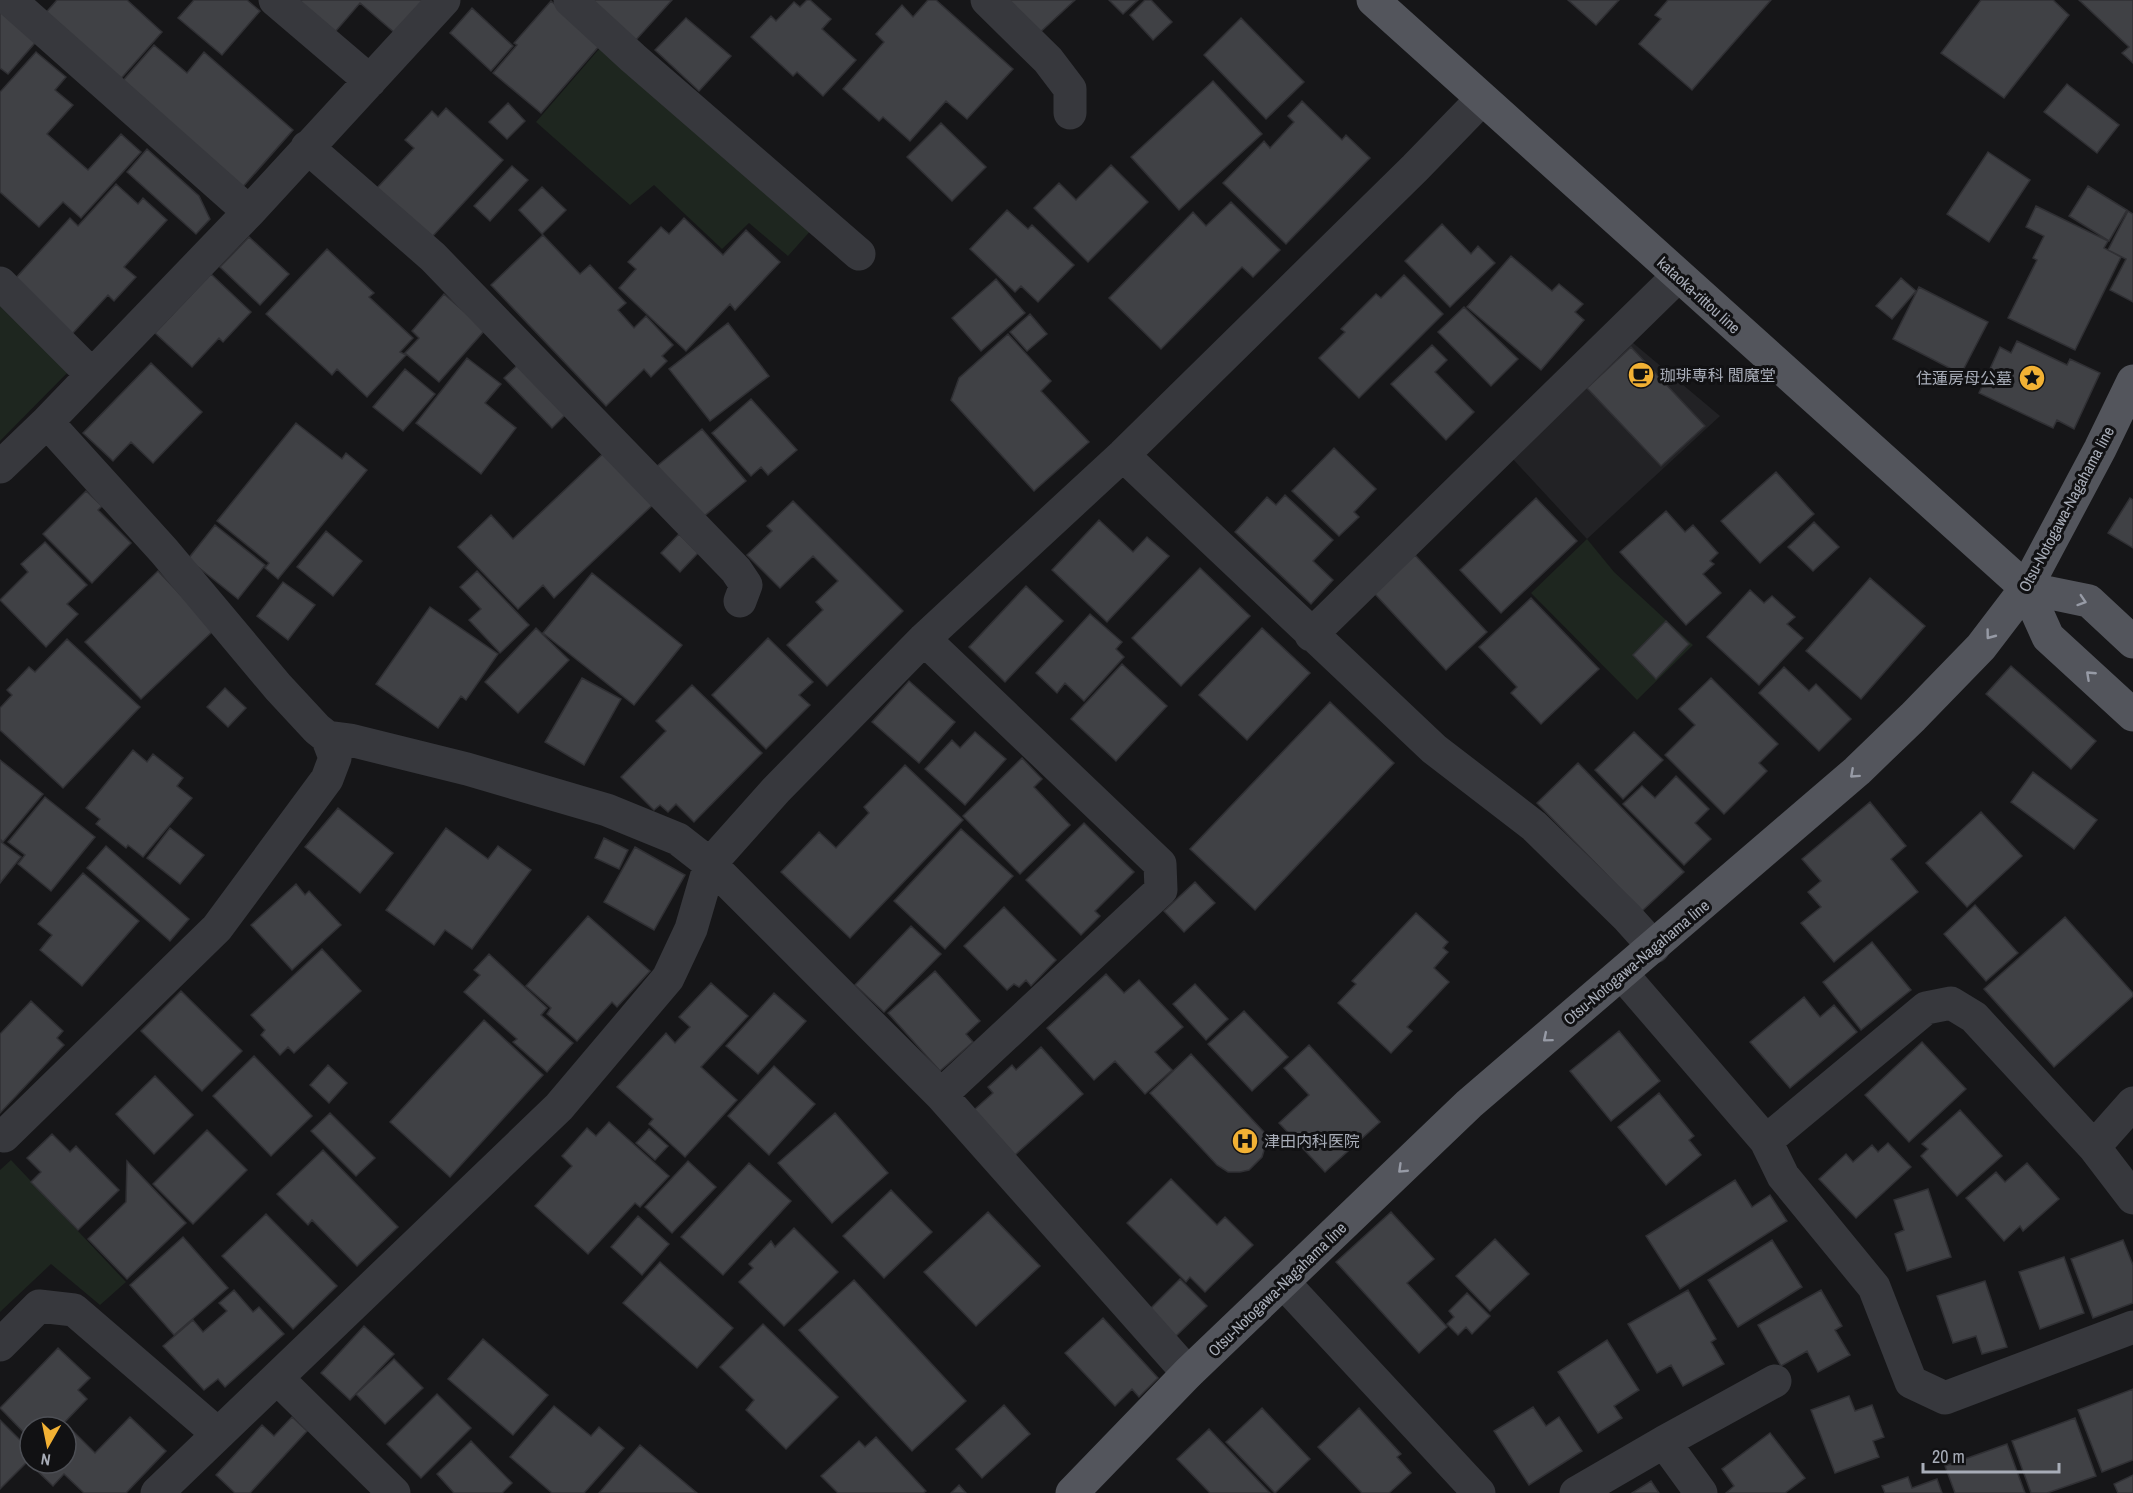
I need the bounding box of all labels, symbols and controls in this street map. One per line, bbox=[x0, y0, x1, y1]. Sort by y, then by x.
street label: kataoka-rittou line bbox=[1653, 252, 1745, 338]
cafe icon: 珈琲専科 閻魔堂 bbox=[1626, 360, 1656, 390]
place icon: 住蓮房母公墓 bbox=[2017, 363, 2047, 393]
place label: 珈琲専科 閻魔堂 bbox=[1660, 364, 1776, 386]
place label: 住蓮房母公墓 bbox=[1916, 367, 2012, 389]
street label: Otsu-Notogawa-Nagahama line bbox=[2013, 422, 2119, 596]
one-way arrow bbox=[2077, 594, 2087, 606]
one-way arrow bbox=[1987, 628, 1998, 639]
one-way arrow bbox=[2086, 671, 2097, 682]
one-way arrow bbox=[1850, 766, 1861, 777]
street label: Otsu-Notogawa-Nagahama line bbox=[1558, 894, 1714, 1030]
one-way arrow bbox=[1543, 1030, 1554, 1041]
hospital icon: 津田内科医院 bbox=[1230, 1126, 1260, 1156]
place label: 津田内科医院 bbox=[1264, 1130, 1360, 1152]
one-way arrow bbox=[1399, 1161, 1410, 1172]
street label: Otsu-Notogawa-Nagahama line bbox=[1203, 1217, 1351, 1361]
north arrow bbox=[18, 1415, 78, 1475]
scale bar bbox=[1923, 1436, 2060, 1474]
text: 20 m bbox=[1932, 1444, 1965, 1469]
text: N bbox=[39, 1448, 52, 1471]

